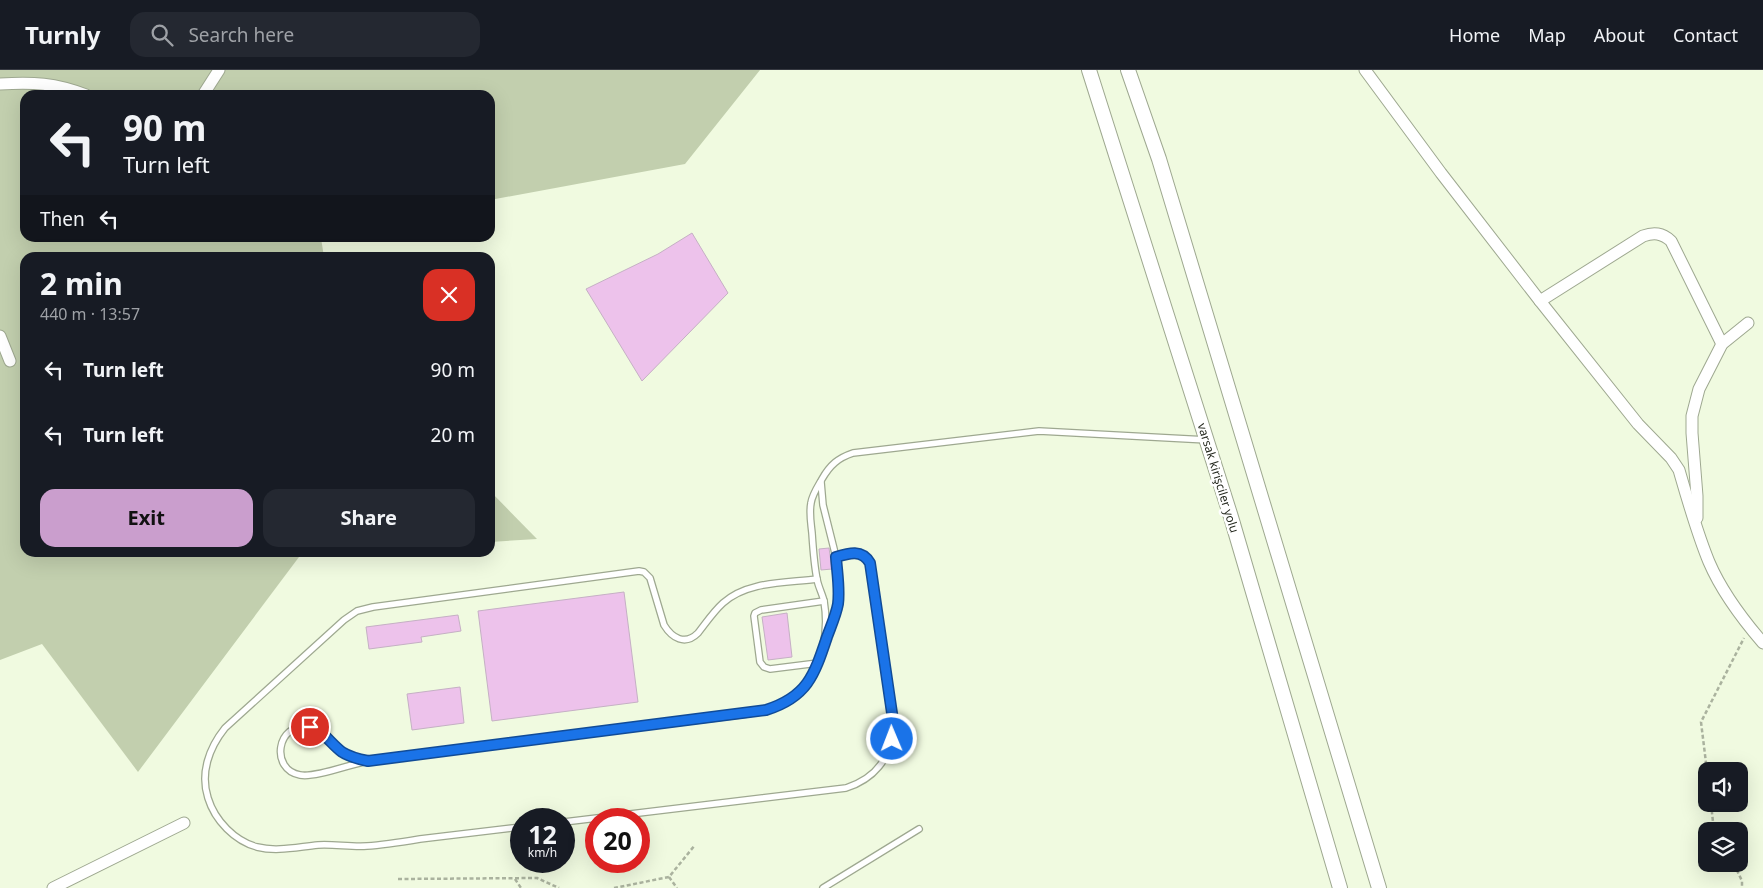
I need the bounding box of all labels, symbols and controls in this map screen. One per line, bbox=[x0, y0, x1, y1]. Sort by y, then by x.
search box bbox=[130, 12, 480, 57]
text: Turnly bbox=[25, 18, 100, 51]
icon: search bbox=[148, 21, 176, 49]
text: Search here bbox=[188, 22, 294, 48]
text: Home bbox=[1449, 23, 1500, 47]
text: Map bbox=[1528, 23, 1566, 47]
text: About bbox=[1594, 23, 1645, 47]
text: Contact bbox=[1673, 23, 1738, 47]
text: 90 m bbox=[123, 104, 206, 151]
icon: left bbox=[40, 110, 105, 175]
text: Turn left bbox=[123, 149, 210, 179]
icon: left bbox=[95, 205, 123, 233]
text: Then bbox=[40, 206, 85, 232]
text: 2 min bbox=[40, 263, 123, 304]
button: close bbox=[423, 269, 475, 321]
text: 440 m · 13:57 bbox=[40, 303, 140, 325]
icon: left bbox=[40, 356, 68, 384]
text: Turn left bbox=[83, 357, 164, 383]
text: 90 m bbox=[431, 357, 475, 383]
icon: left bbox=[40, 421, 68, 449]
street label: varsak kirişciler yolu bbox=[1194, 421, 1243, 535]
text: Turn left bbox=[83, 422, 164, 448]
text: 20 m bbox=[431, 422, 475, 448]
button: Exit bbox=[40, 489, 253, 547]
button: Share bbox=[263, 489, 475, 547]
pin bbox=[289, 706, 331, 748]
position arrow bbox=[865, 712, 917, 764]
icon: arrive bbox=[296, 713, 324, 741]
map controls bbox=[1698, 762, 1748, 872]
button: sound bbox=[1698, 762, 1748, 812]
speed limit sign: 20 bbox=[585, 808, 650, 873]
text: 12 bbox=[528, 817, 557, 851]
button: layers bbox=[1698, 822, 1748, 872]
text: km/h bbox=[528, 844, 557, 861]

